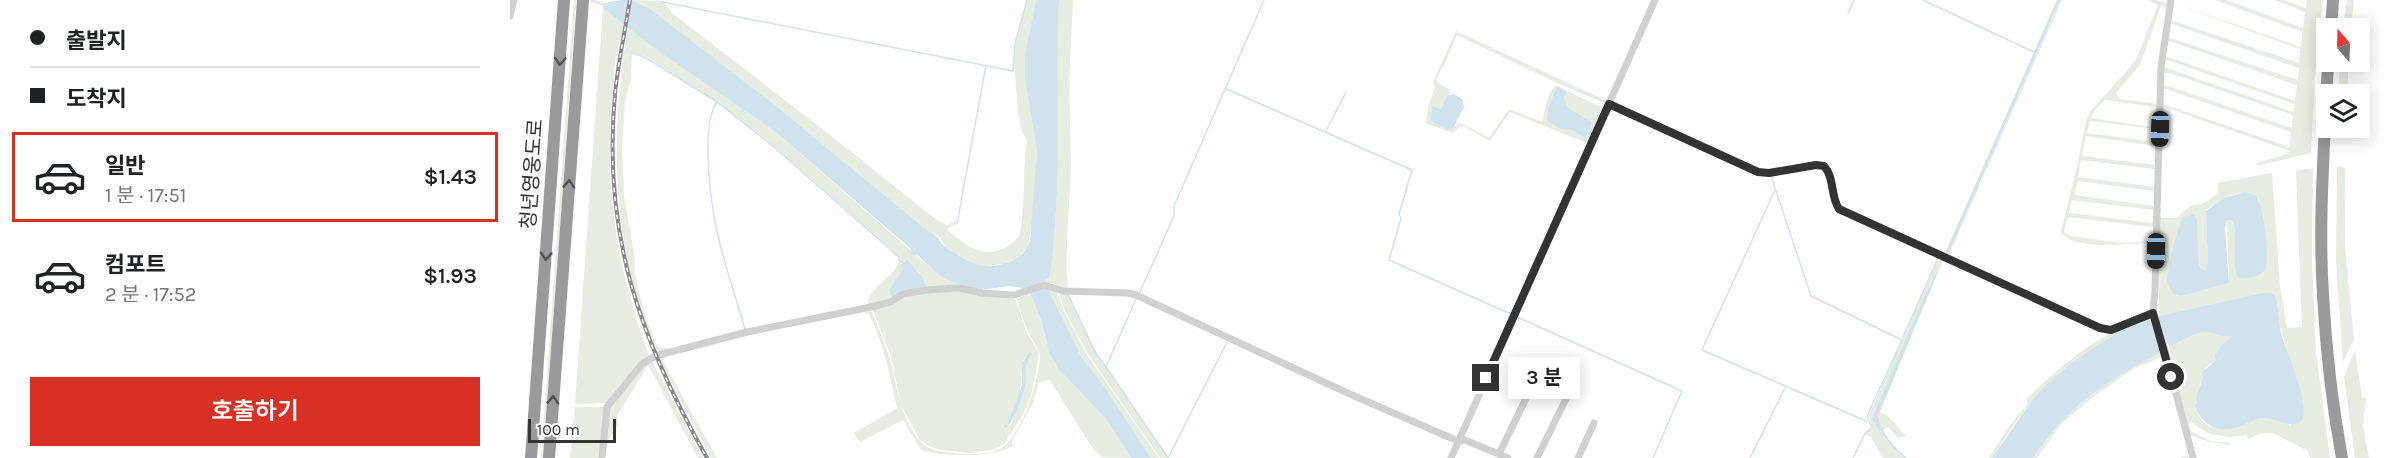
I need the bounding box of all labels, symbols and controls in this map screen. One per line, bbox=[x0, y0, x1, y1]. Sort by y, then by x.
north arrow bbox=[2316, 18, 2370, 72]
map controls bbox=[2316, 18, 2370, 138]
text: 출발지 bbox=[66, 28, 127, 54]
one-way arrow bbox=[554, 57, 567, 66]
button: layers bbox=[2316, 84, 2370, 138]
text: 도착지 bbox=[66, 86, 127, 112]
car bbox=[2150, 111, 2170, 147]
street label: 청년영웅도로 bbox=[517, 118, 547, 230]
icon: car bbox=[33, 150, 87, 204]
text: 일반 bbox=[105, 153, 145, 179]
text: $1.43 bbox=[424, 164, 477, 190]
one-way arrow bbox=[562, 180, 575, 189]
text: 1 분 · 17:51 bbox=[105, 184, 186, 207]
car bbox=[2147, 233, 2165, 269]
icon: car bbox=[33, 249, 87, 303]
one-way arrow bbox=[539, 251, 552, 260]
text: 컴포트 bbox=[105, 252, 166, 278]
text: $1.93 bbox=[423, 263, 477, 289]
text: 2 분 · 17:52 bbox=[105, 283, 196, 306]
callout: 3 분 bbox=[1507, 357, 1579, 399]
route start bbox=[2157, 363, 2184, 390]
route end bbox=[1472, 364, 1499, 391]
text: 3 분 bbox=[1526, 366, 1562, 389]
button: 호출하기 bbox=[30, 377, 480, 446]
one-way arrow bbox=[547, 395, 560, 404]
scale bar bbox=[528, 416, 616, 444]
text: 100 m bbox=[537, 420, 580, 439]

